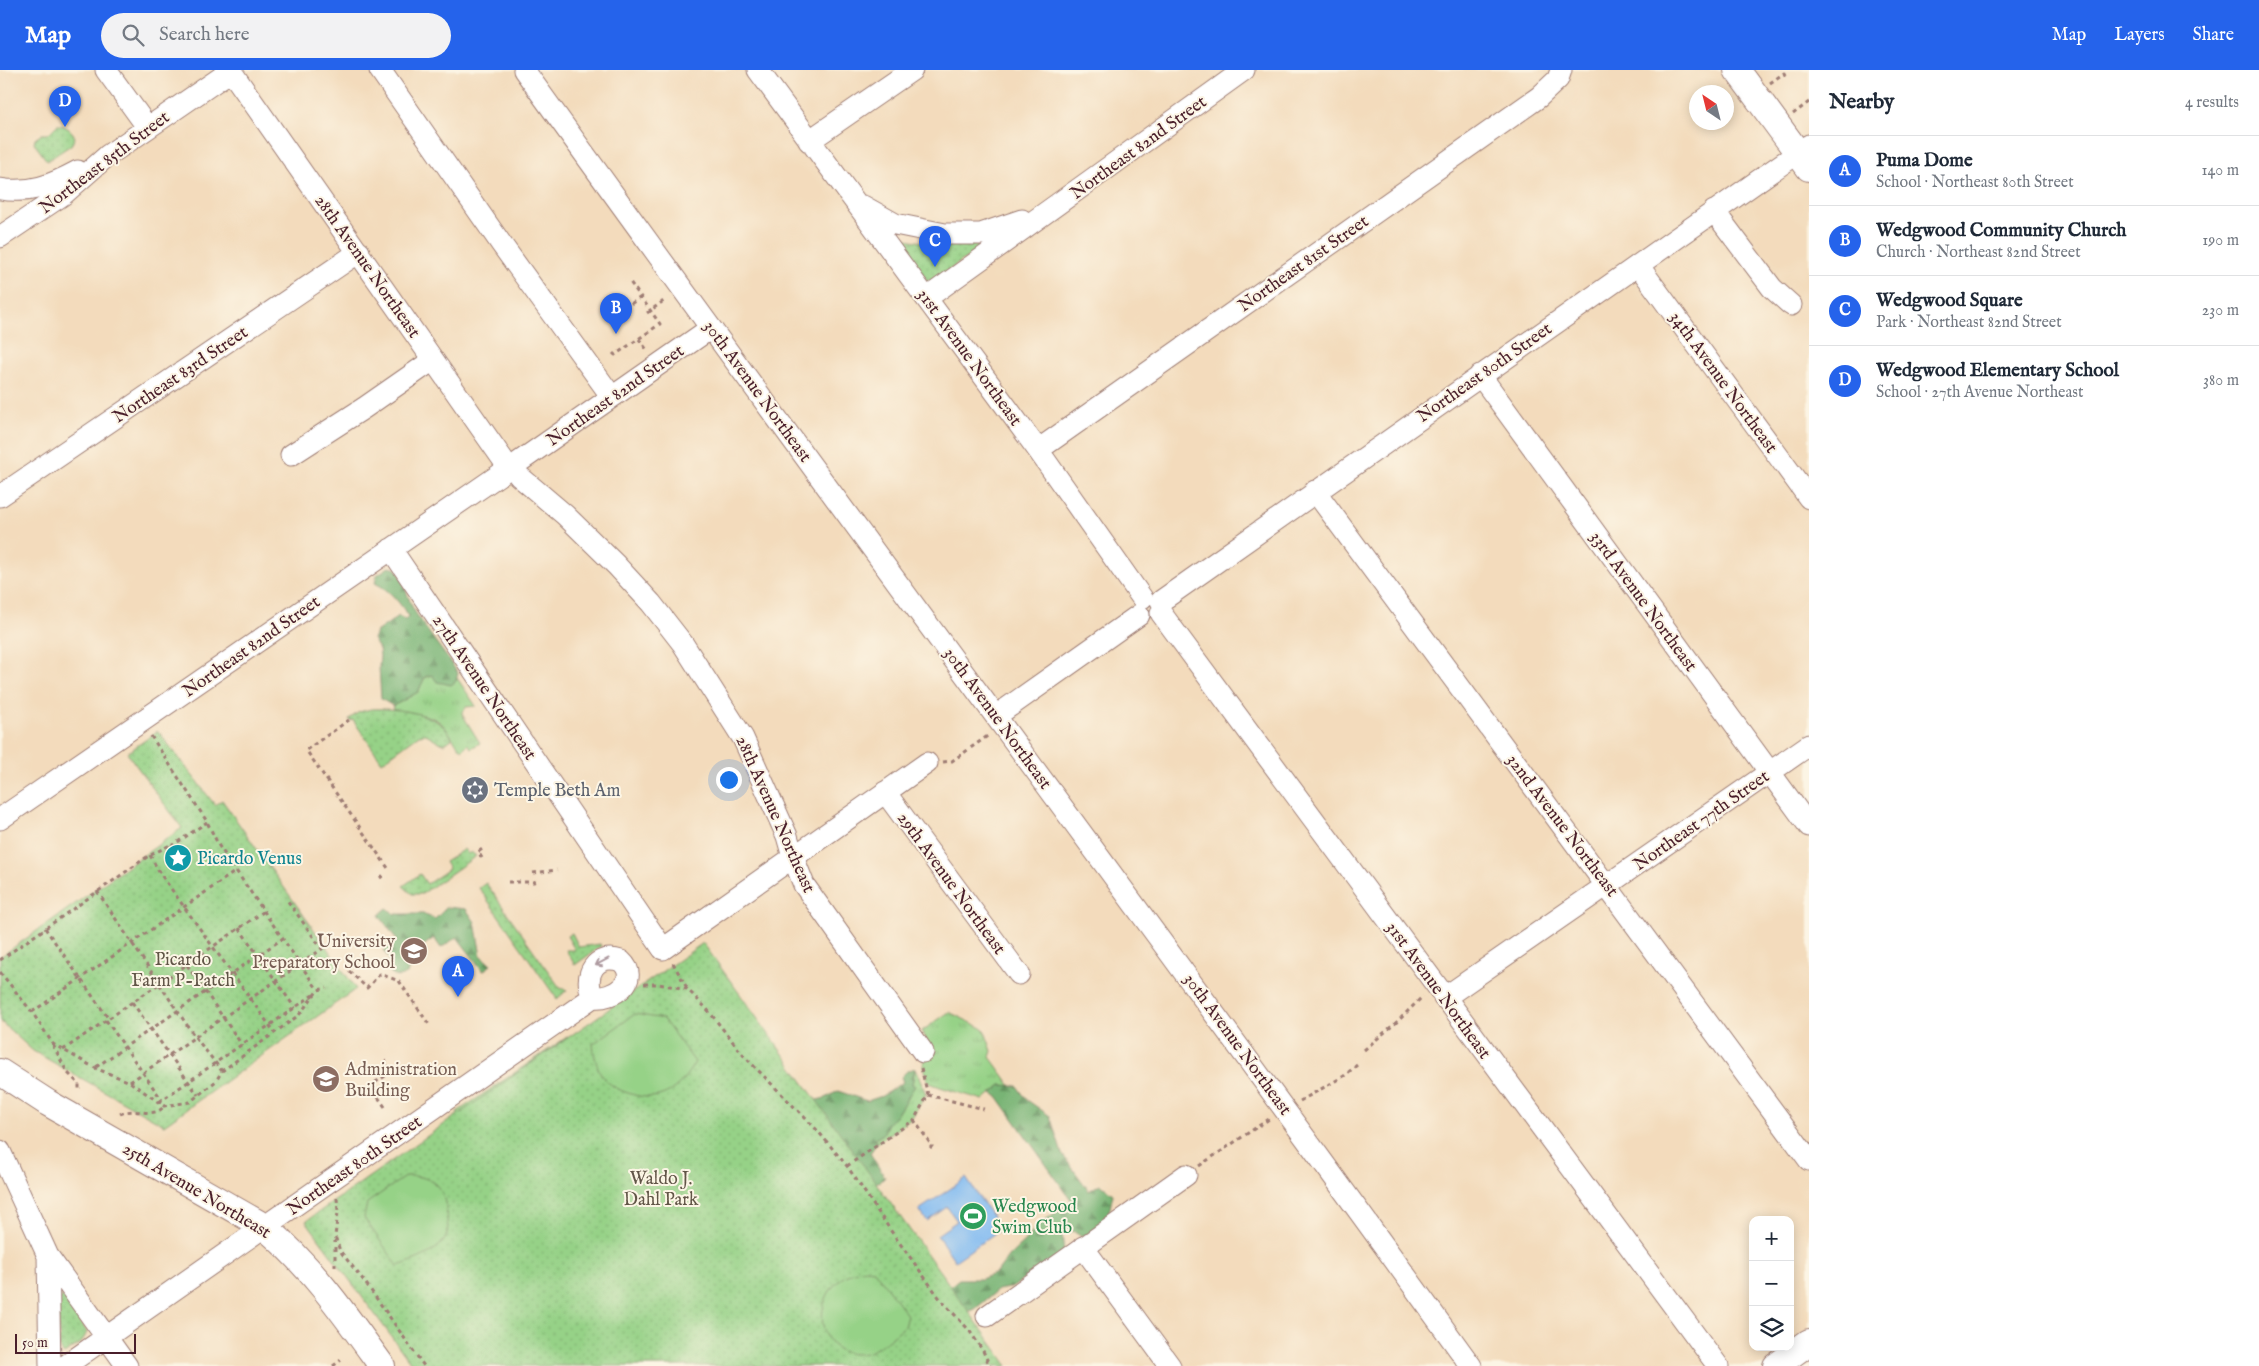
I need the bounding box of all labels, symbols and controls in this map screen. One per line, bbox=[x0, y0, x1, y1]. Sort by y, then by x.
search box bbox=[101, 13, 451, 58]
text: Map bbox=[25, 20, 71, 51]
icon: search bbox=[119, 21, 147, 49]
text: Search here bbox=[159, 23, 250, 47]
text: Map bbox=[2052, 24, 2086, 47]
text: Layers bbox=[2114, 24, 2165, 47]
text: Share bbox=[2193, 24, 2234, 47]
north arrow bbox=[1689, 85, 1734, 130]
pin: D bbox=[49, 86, 81, 127]
text: Nearby bbox=[1829, 89, 1894, 116]
street label: Northeast 82nd Street bbox=[1066, 91, 1212, 205]
text: 4 results bbox=[2185, 93, 2239, 113]
street label: Northeast 85th Street bbox=[35, 107, 175, 220]
text: Puma Dome bbox=[1876, 149, 1973, 173]
text: A bbox=[1840, 161, 1850, 181]
text: 140 m bbox=[2201, 161, 2239, 181]
text: School · Northeast 80th Street bbox=[1876, 173, 2074, 193]
street label: 28th Avenue Northeast bbox=[309, 191, 425, 343]
street label: Northeast 81st Street bbox=[1234, 211, 1374, 318]
text: Wedgwood Community Church bbox=[1876, 219, 2126, 243]
pin: C bbox=[919, 226, 951, 267]
text: B bbox=[1840, 231, 1850, 251]
text: 190 m bbox=[2202, 231, 2239, 251]
text: Church · Northeast 82nd Street bbox=[1876, 243, 2081, 263]
street label: 31st Avenue Northeast bbox=[911, 285, 1026, 431]
text: Wedgwood Square bbox=[1876, 289, 2023, 313]
pin: B bbox=[600, 293, 632, 334]
text: C bbox=[1839, 301, 1851, 321]
text: 230 m bbox=[2202, 301, 2239, 321]
street label: 34th Avenue Northeast bbox=[1664, 307, 1782, 458]
text: Park · Northeast 82nd Street bbox=[1876, 313, 2062, 333]
street label: 30th Avenue Northeast bbox=[698, 316, 816, 467]
street label: Northeast 80th Street bbox=[1413, 318, 1557, 428]
street label: Northeast 83rd Street bbox=[109, 321, 253, 429]
street label: Northeast 82nd Street bbox=[543, 340, 689, 452]
text: Wedgwood Elementary School bbox=[1876, 359, 2119, 383]
text: D bbox=[1839, 371, 1851, 391]
text: 380 m bbox=[2203, 371, 2239, 391]
text: School · 27th Avenue Northeast bbox=[1876, 383, 2083, 403]
street label: 33rd Avenue Northeast bbox=[1584, 527, 1701, 677]
street label: Northeast 82nd Street bbox=[179, 591, 325, 703]
street label: 27th Avenue Northeast bbox=[426, 611, 541, 765]
street label: 30th Avenue Northeast bbox=[938, 643, 1056, 794]
street label: 28th Avenue Northeast bbox=[730, 732, 820, 897]
street label: 32nd Avenue Northeast bbox=[1501, 750, 1623, 902]
street label: Northeast 77th Street bbox=[1629, 766, 1774, 877]
your location bbox=[716, 767, 742, 793]
synagogue icon: Temple Beth Am bbox=[460, 775, 490, 805]
place label: Temple Beth Am bbox=[494, 780, 620, 803]
street label: 29th Avenue Northeast bbox=[891, 808, 1010, 960]
place icon: Picardo Venus bbox=[163, 843, 193, 873]
place label: Picardo Venus bbox=[197, 848, 302, 871]
street label: 31st Avenue Northeast bbox=[1380, 918, 1495, 1064]
place label: University Preparatory School bbox=[252, 931, 395, 975]
school or university icon: University Preparatory School bbox=[399, 936, 429, 966]
park label: Picardo Farm P-Patch bbox=[131, 949, 235, 993]
pin: A bbox=[442, 956, 474, 997]
one-way arrow bbox=[595, 957, 610, 967]
street label: 30th Avenue Northeast bbox=[1178, 969, 1296, 1120]
place label: Administration Building bbox=[344, 1059, 457, 1103]
school or university icon: Administration Building bbox=[311, 1064, 341, 1094]
street label: Northeast 80th Street bbox=[283, 1111, 427, 1221]
street label: 25th Avenue Northeast bbox=[118, 1138, 275, 1245]
park label: Waldo J. Dahl Park bbox=[624, 1168, 699, 1212]
place label: Wedgwood Swim Club bbox=[992, 1196, 1077, 1240]
sports icon: Wedgwood Swim Club bbox=[958, 1201, 988, 1231]
map controls bbox=[1749, 1216, 1794, 1351]
button: + bbox=[1749, 1216, 1794, 1261]
button: − bbox=[1749, 1261, 1794, 1306]
button: layers bbox=[1749, 1306, 1794, 1351]
scale bar bbox=[15, 1331, 136, 1354]
text: 50 m bbox=[22, 1334, 48, 1352]

